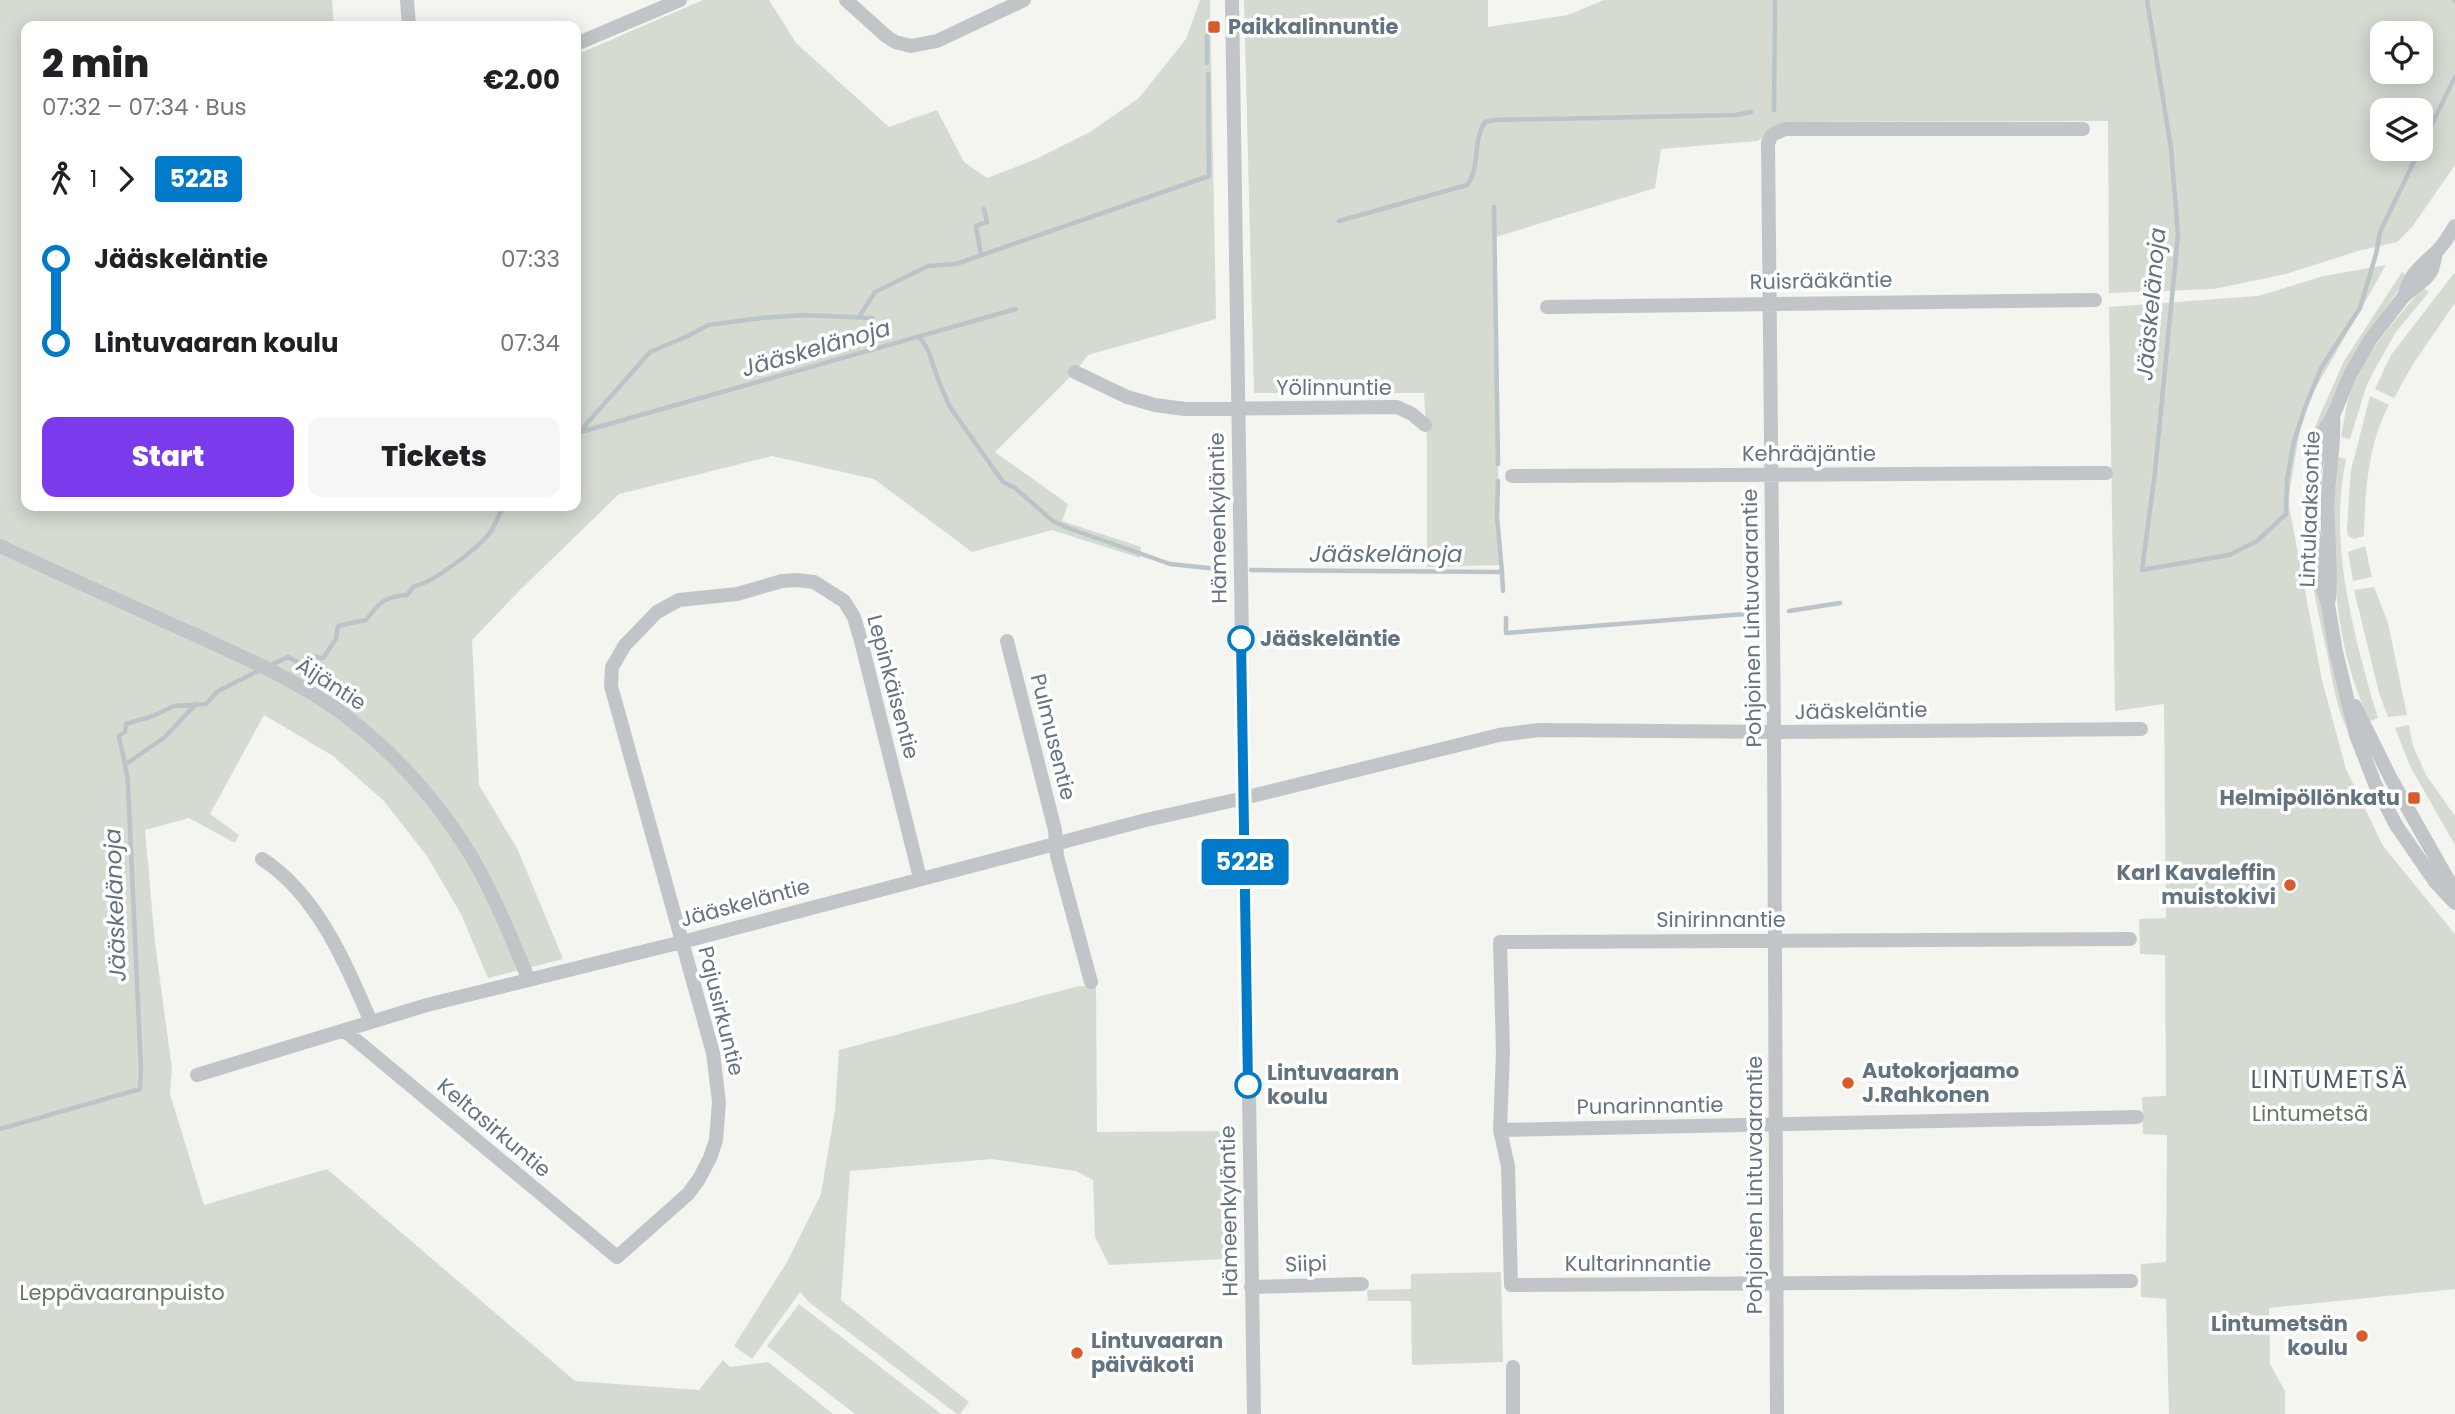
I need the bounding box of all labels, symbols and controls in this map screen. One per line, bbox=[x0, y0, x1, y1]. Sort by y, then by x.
place label: Paikkalinnuntie bbox=[1228, 12, 1398, 41]
marker: Paikkalinnuntie bbox=[1206, 19, 1222, 35]
map controls bbox=[2370, 21, 2433, 161]
button: locate bbox=[2370, 21, 2433, 84]
text: 2 min bbox=[42, 37, 149, 90]
text: €2.00 bbox=[483, 62, 560, 98]
text: 07:32 – 07:34 · Bus bbox=[42, 91, 246, 123]
button: layers bbox=[2370, 98, 2433, 161]
icon: walk bbox=[42, 160, 80, 198]
icon: forward bbox=[107, 160, 145, 198]
text: 522B bbox=[169, 162, 228, 195]
text: 1 bbox=[90, 163, 97, 195]
water label: Jääskelänoja bbox=[2128, 226, 2174, 382]
text: Jääskeläntie bbox=[94, 241, 268, 277]
text: 07:33 bbox=[501, 243, 560, 275]
street label: Ruisrääkäntie bbox=[1749, 265, 1893, 296]
water label: Jääskelänoja bbox=[738, 311, 894, 385]
text: Lintuvaaran koulu bbox=[94, 325, 338, 361]
text: 07:34 bbox=[500, 327, 560, 359]
street label: Yölinnuntie bbox=[1276, 373, 1392, 402]
button: Start bbox=[42, 417, 294, 497]
button: Tickets bbox=[308, 417, 560, 497]
street label: Lintulaaksontie bbox=[2292, 430, 2327, 588]
street label: Hämeenkyläntie bbox=[1202, 432, 1233, 604]
street label: Kehrääjäntie bbox=[1742, 439, 1876, 468]
street label: Pohjoinen Lintuvaarantie bbox=[1735, 488, 1768, 748]
water label: Jääskelänoja bbox=[1309, 538, 1463, 570]
street label: Lepinkäisentie bbox=[860, 611, 927, 762]
place label: Jääskeläntie bbox=[1260, 624, 1401, 653]
marker: Jääskeläntie bbox=[1228, 626, 1254, 652]
street label: Äijäntie bbox=[291, 650, 372, 717]
street label: Pulmusentie bbox=[1024, 671, 1083, 803]
street label: Jääskeläntie bbox=[1794, 695, 1928, 726]
place label: Helmipöllönkatu bbox=[2220, 783, 2400, 812]
marker: Helmipöllönkatu bbox=[2406, 790, 2422, 806]
water label: Jääskelänoja bbox=[96, 828, 134, 982]
line badge: 522B bbox=[1196, 839, 1294, 885]
text: 522B bbox=[1216, 845, 1274, 878]
place label: Karl Kavaleffin muistokivi bbox=[2117, 858, 2276, 911]
street label: Jääskeläntie bbox=[677, 871, 813, 934]
marker: Karl Kavaleffin muistokivi bbox=[2282, 877, 2298, 893]
street label: Sinirinnantie bbox=[1656, 905, 1786, 934]
street label: Pajusirkuntie bbox=[691, 943, 752, 1079]
street label: Pohjoinen Lintuvaarantie bbox=[1740, 1056, 1769, 1314]
place label: Autokorjaamo J.Rahkonen bbox=[1862, 1056, 2019, 1109]
place label: Lintuvaaran koulu bbox=[1267, 1058, 1399, 1111]
district label: LINTUMETSÄ bbox=[2251, 1063, 2409, 1096]
street label: Keltasirkuntie bbox=[431, 1071, 557, 1184]
marker: Lintuvaaran koulu bbox=[1235, 1072, 1261, 1098]
marker: Autokorjaamo J.Rahkonen bbox=[1840, 1075, 1856, 1091]
street label: Punarinnantie bbox=[1576, 1090, 1724, 1121]
park label: Lintumetsä bbox=[2252, 1099, 2368, 1128]
street label: Hämeenkyläntie bbox=[1213, 1125, 1244, 1297]
street label: Siipi bbox=[1284, 1248, 1327, 1279]
street label: Kultarinnantie bbox=[1565, 1249, 1711, 1278]
park label: Leppävaaranpuisto bbox=[19, 1278, 225, 1307]
place label: Lintumetsän koulu bbox=[2211, 1309, 2348, 1362]
place label: Lintuvaaran päiväkoti bbox=[1091, 1326, 1223, 1379]
marker: Lintumetsän koulu bbox=[2354, 1328, 2370, 1344]
marker: Lintuvaaran päiväkoti bbox=[1069, 1345, 1085, 1361]

